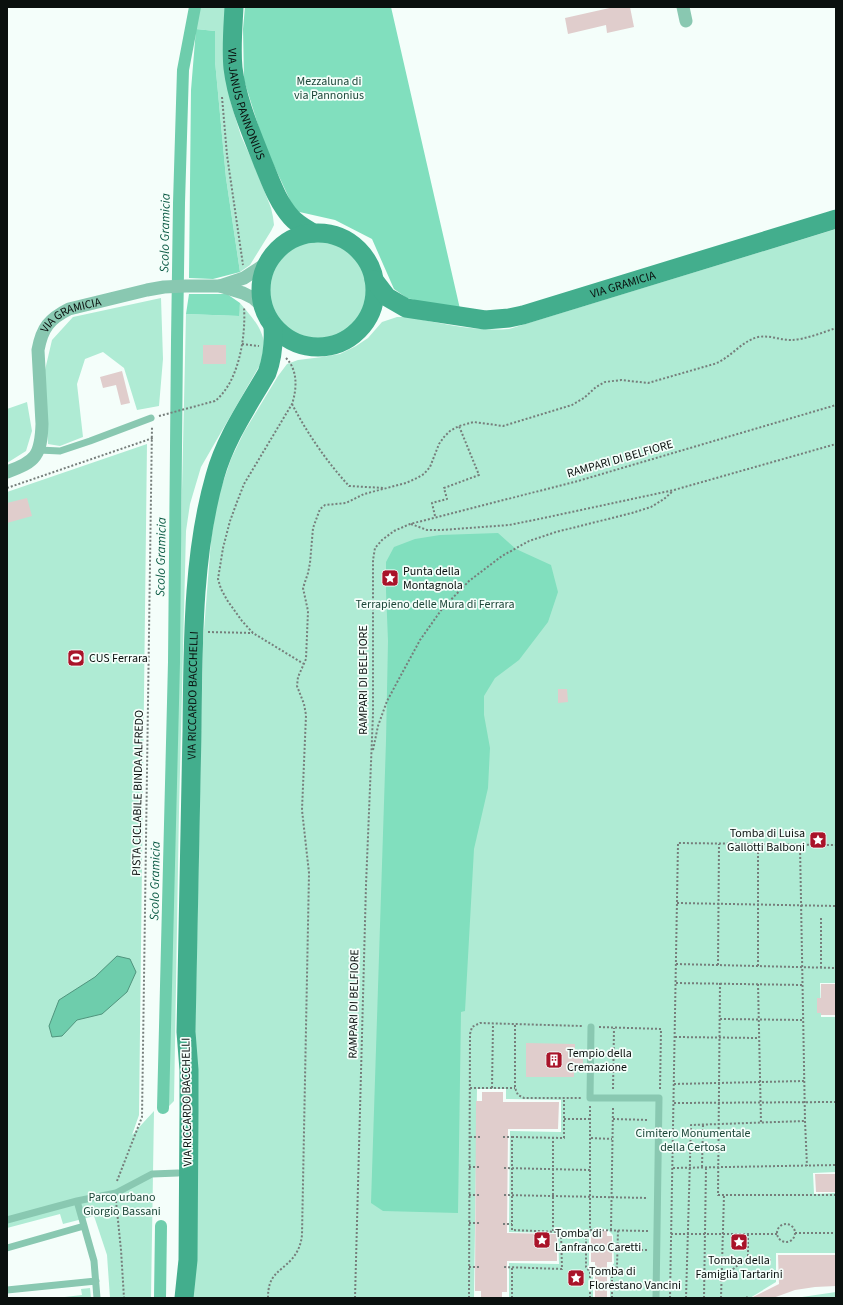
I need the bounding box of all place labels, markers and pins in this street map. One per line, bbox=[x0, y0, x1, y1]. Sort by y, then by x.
place label: Punta della Montagnola bbox=[403, 563, 463, 594]
place icon: Punta della Montagnola bbox=[380, 568, 400, 588]
sports icon: CUS Ferrara bbox=[66, 648, 86, 668]
place label: CUS Ferrara bbox=[89, 650, 148, 667]
place label: Tomba di Luisa Gallotti Balboni bbox=[727, 825, 805, 856]
place icon: Tomba di Luisa Gallotti Balboni bbox=[808, 830, 828, 850]
place label: Tempio della Cremazione bbox=[567, 1045, 632, 1076]
building icon: Tempio della Cremazione bbox=[544, 1050, 564, 1070]
place label: Tomba di Lanfranco Caretti bbox=[555, 1225, 641, 1256]
place icon: Tomba di Lanfranco Caretti bbox=[532, 1230, 552, 1250]
place icon: Tomba della Famiglia Tartarini bbox=[729, 1232, 749, 1252]
place label: Tomba della Famiglia Tartarini bbox=[695, 1252, 783, 1283]
place label: Tomba di Florestano Vancini bbox=[589, 1263, 681, 1294]
place icon: Tomba di Florestano Vancini bbox=[566, 1268, 586, 1288]

